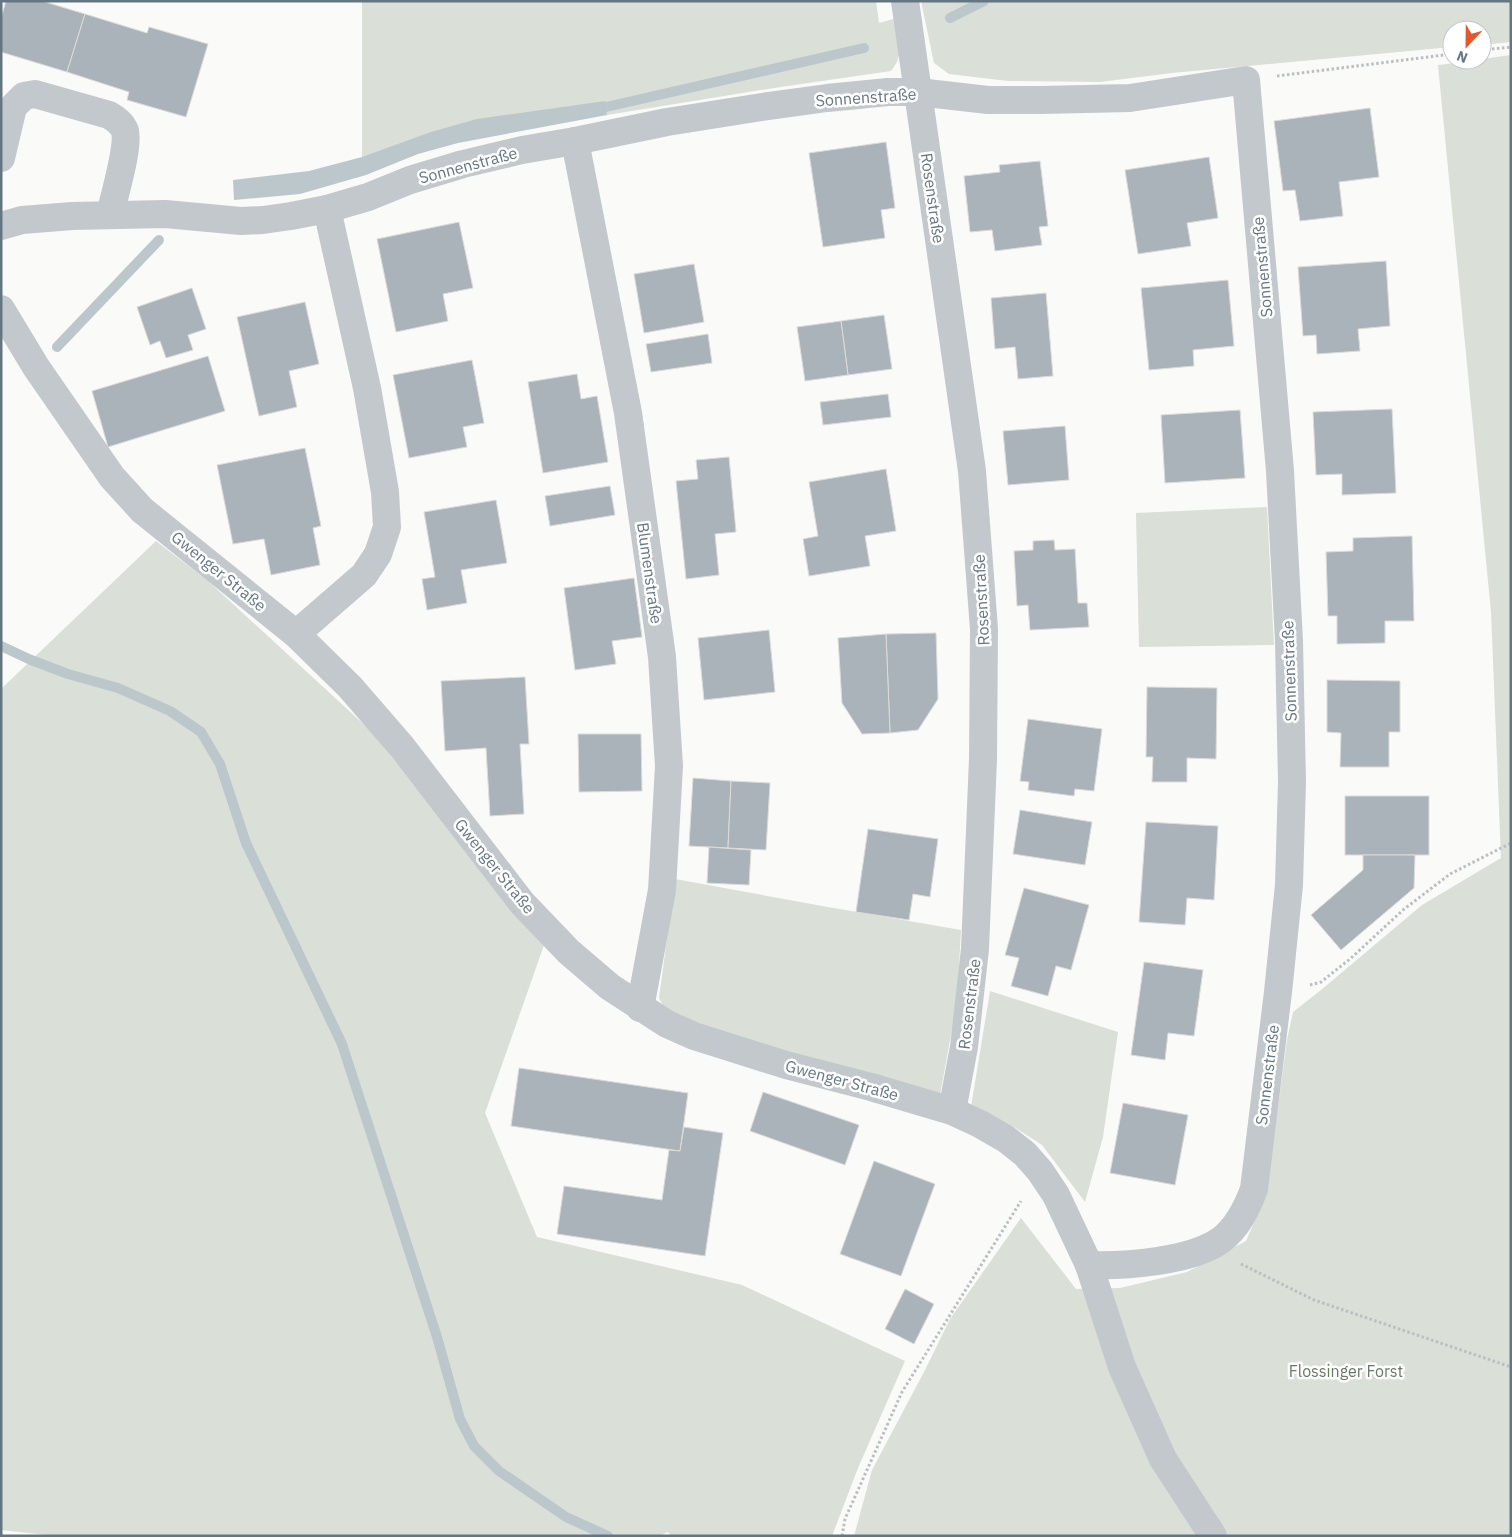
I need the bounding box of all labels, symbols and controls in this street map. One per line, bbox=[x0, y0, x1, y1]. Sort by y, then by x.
north arrow bbox=[1442, 20, 1492, 70]
text: N bbox=[1454, 47, 1470, 67]
street label: Sonnenstraße bbox=[815, 83, 917, 110]
street label: Sonnenstraße bbox=[417, 142, 520, 188]
street label: Rosenstraße bbox=[917, 151, 949, 245]
street label: Sonnenstraße bbox=[1248, 216, 1276, 318]
street label: Blumenstraße bbox=[633, 521, 667, 625]
street label: Gwenger Straße bbox=[168, 527, 271, 615]
street label: Rosenstraße bbox=[969, 554, 993, 646]
street label: Sonnenstraße bbox=[1277, 620, 1301, 722]
street label: Gwenger Straße bbox=[451, 815, 539, 918]
street label: Rosenstraße bbox=[954, 957, 985, 1051]
street label: Sonnenstraße bbox=[1251, 1023, 1283, 1126]
street label: Gwenger Straße bbox=[783, 1055, 901, 1105]
park label: Flossinger Forst bbox=[1289, 1361, 1403, 1381]

